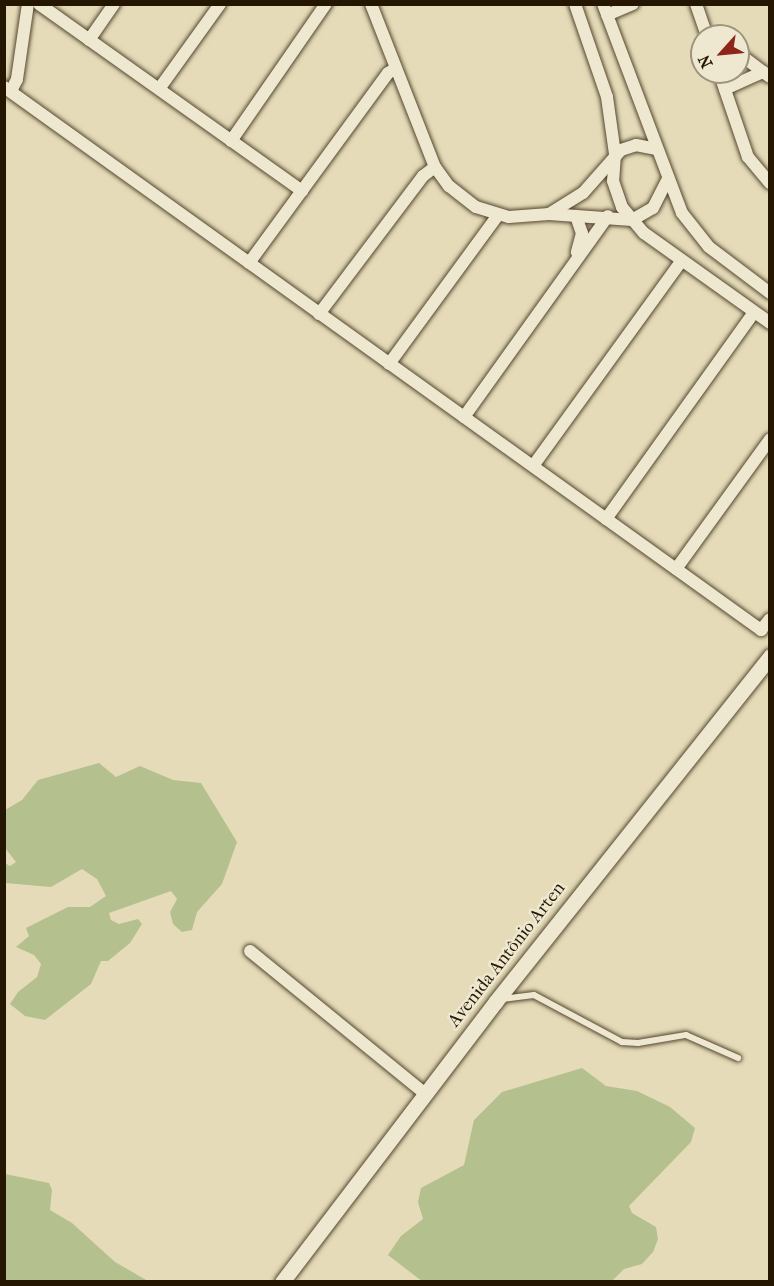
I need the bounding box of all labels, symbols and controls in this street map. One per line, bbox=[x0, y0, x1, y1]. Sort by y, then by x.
north arrow bbox=[690, 24, 750, 84]
text: N bbox=[694, 52, 717, 71]
street label: Avenida Antônio Arten bbox=[444, 878, 570, 1032]

